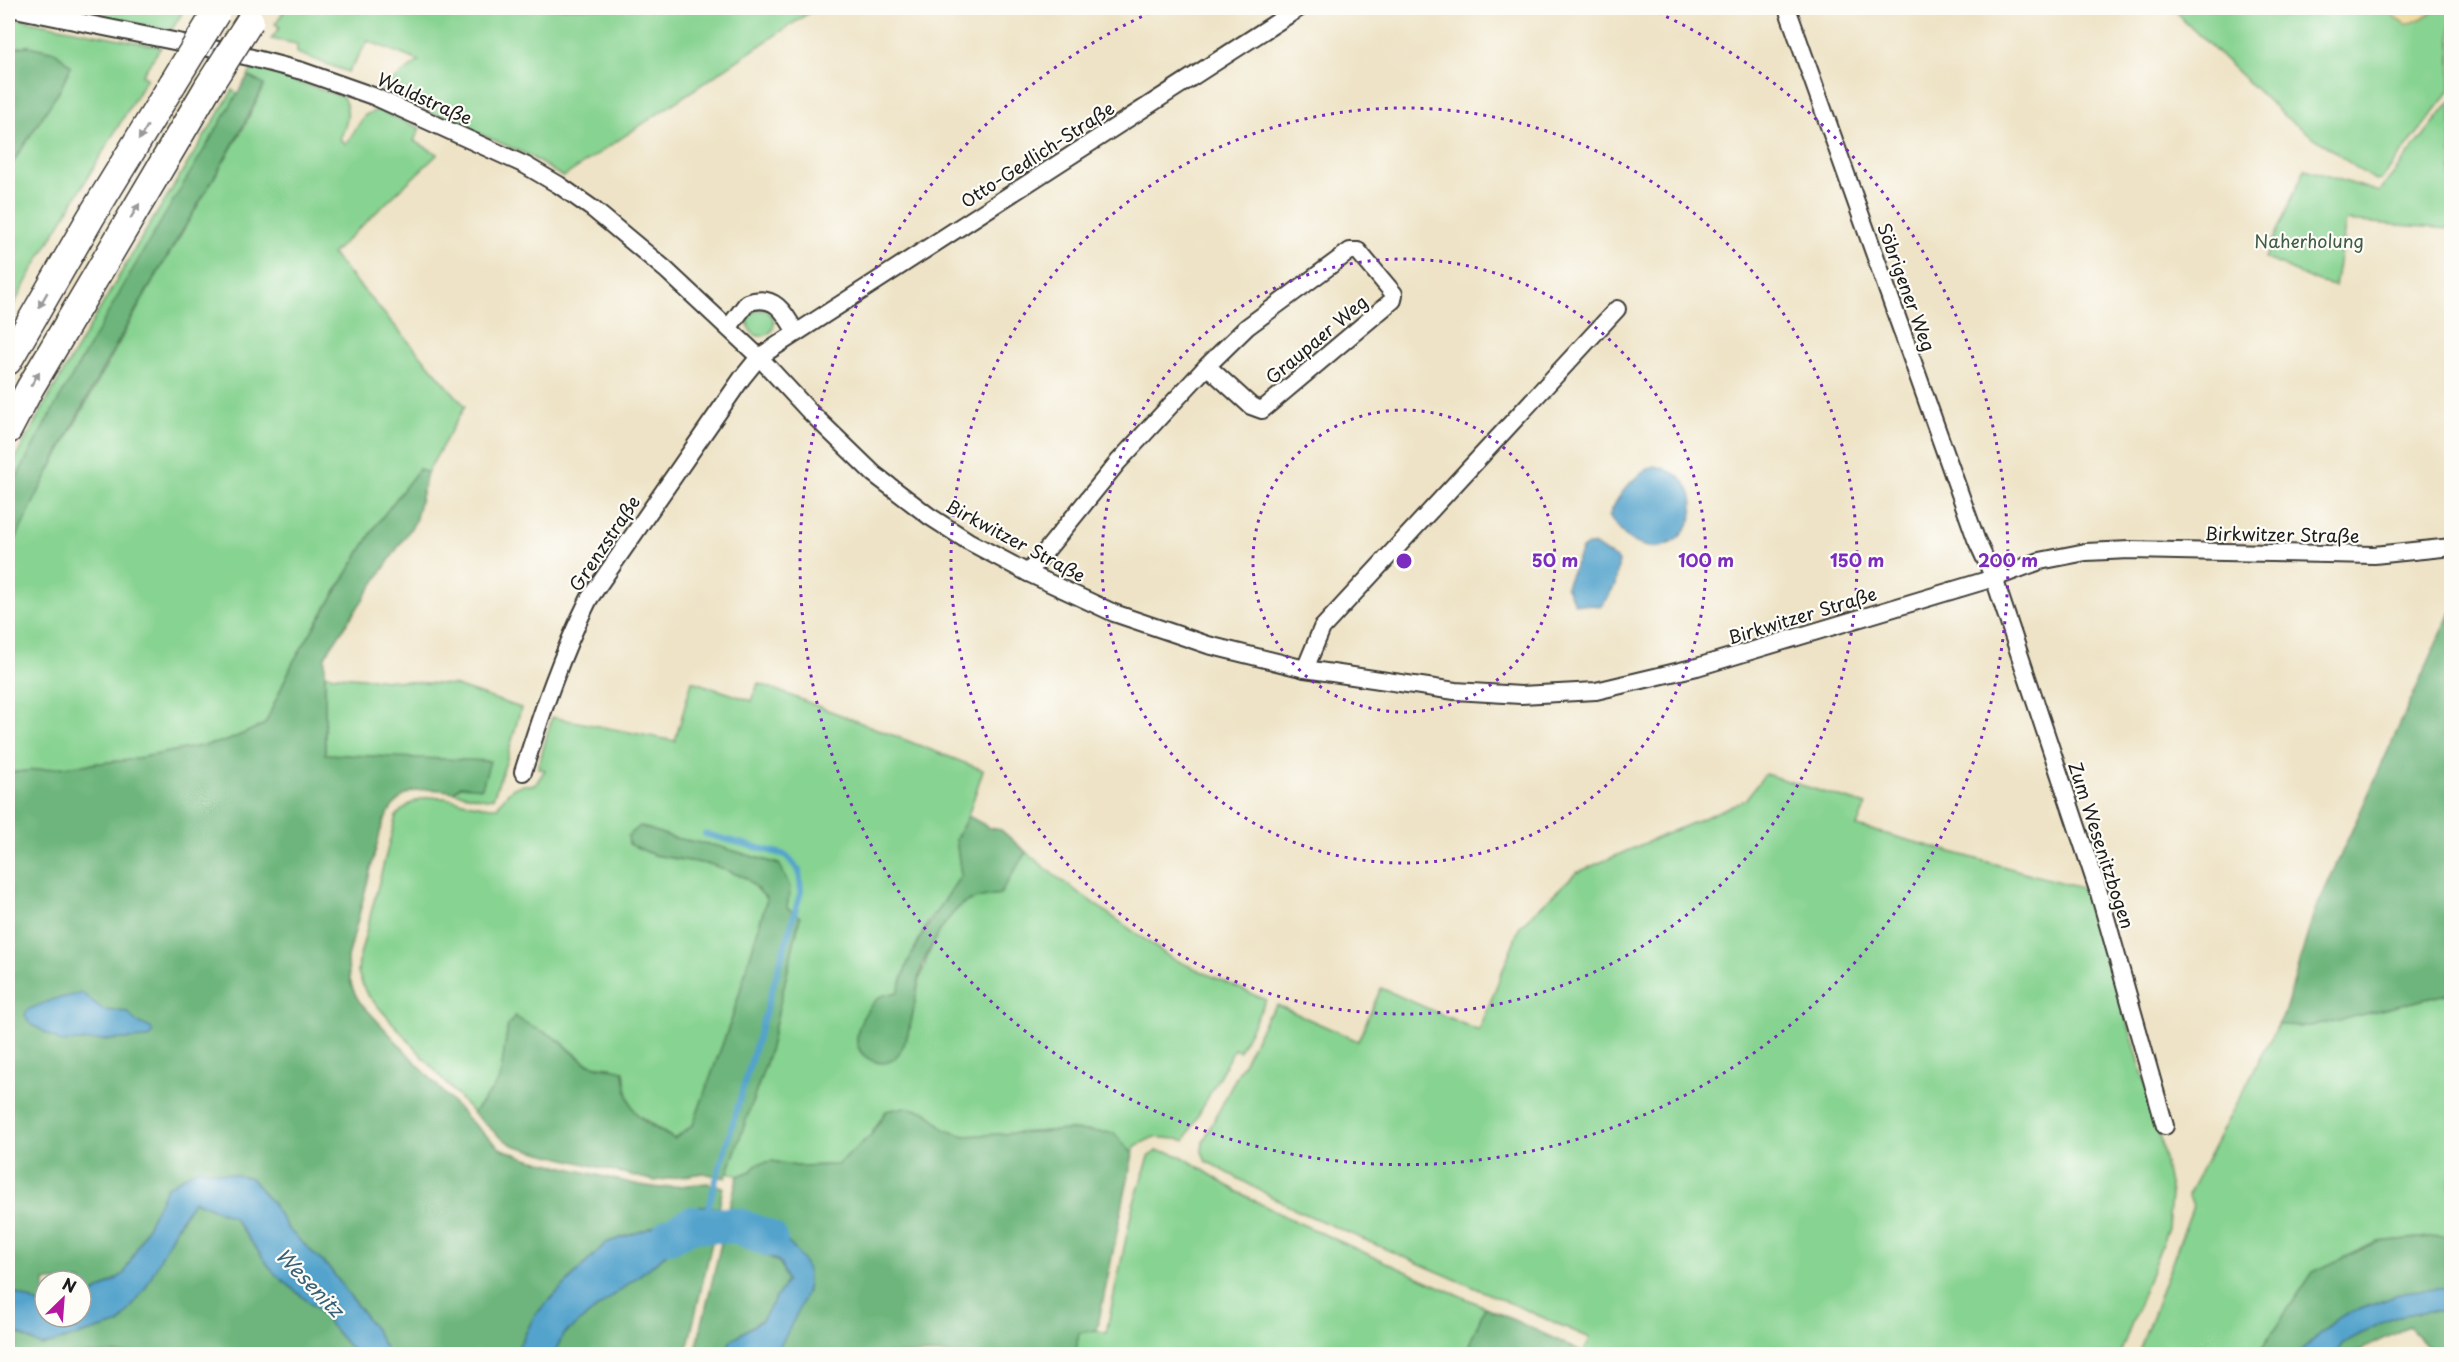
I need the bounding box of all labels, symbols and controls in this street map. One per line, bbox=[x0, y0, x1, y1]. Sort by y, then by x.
street label: Waldstraße bbox=[373, 65, 477, 131]
street label: Otto-Gedlich-Straße bbox=[955, 94, 1119, 214]
one-way arrow bbox=[137, 124, 148, 141]
one-way arrow bbox=[129, 203, 140, 219]
street label: Söbrigener Weg bbox=[1871, 219, 1943, 355]
park label: Naherholung bbox=[2254, 227, 2364, 254]
street label: Graupaer Weg bbox=[1259, 288, 1373, 390]
one-way arrow bbox=[37, 292, 48, 308]
one-way arrow bbox=[30, 371, 41, 387]
street label: Grenzstraße bbox=[562, 490, 646, 596]
street label: Birkwitzer Straße bbox=[941, 492, 1091, 588]
street label: Birkwitzer Straße bbox=[2204, 519, 2360, 549]
text: 50 m bbox=[1532, 546, 1578, 573]
text: 100 m bbox=[1678, 546, 1734, 573]
text: 150 m bbox=[1830, 546, 1884, 573]
text: 200 m bbox=[1978, 546, 2038, 573]
centre of rings bbox=[1394, 551, 1414, 571]
street label: Birkwitzer Straße bbox=[1724, 579, 1880, 651]
street label: Zum Wesenitzbogen bbox=[2062, 758, 2142, 932]
water label: Wesenitz bbox=[269, 1241, 353, 1325]
north arrow bbox=[33, 1269, 93, 1329]
text: N bbox=[59, 1271, 81, 1298]

